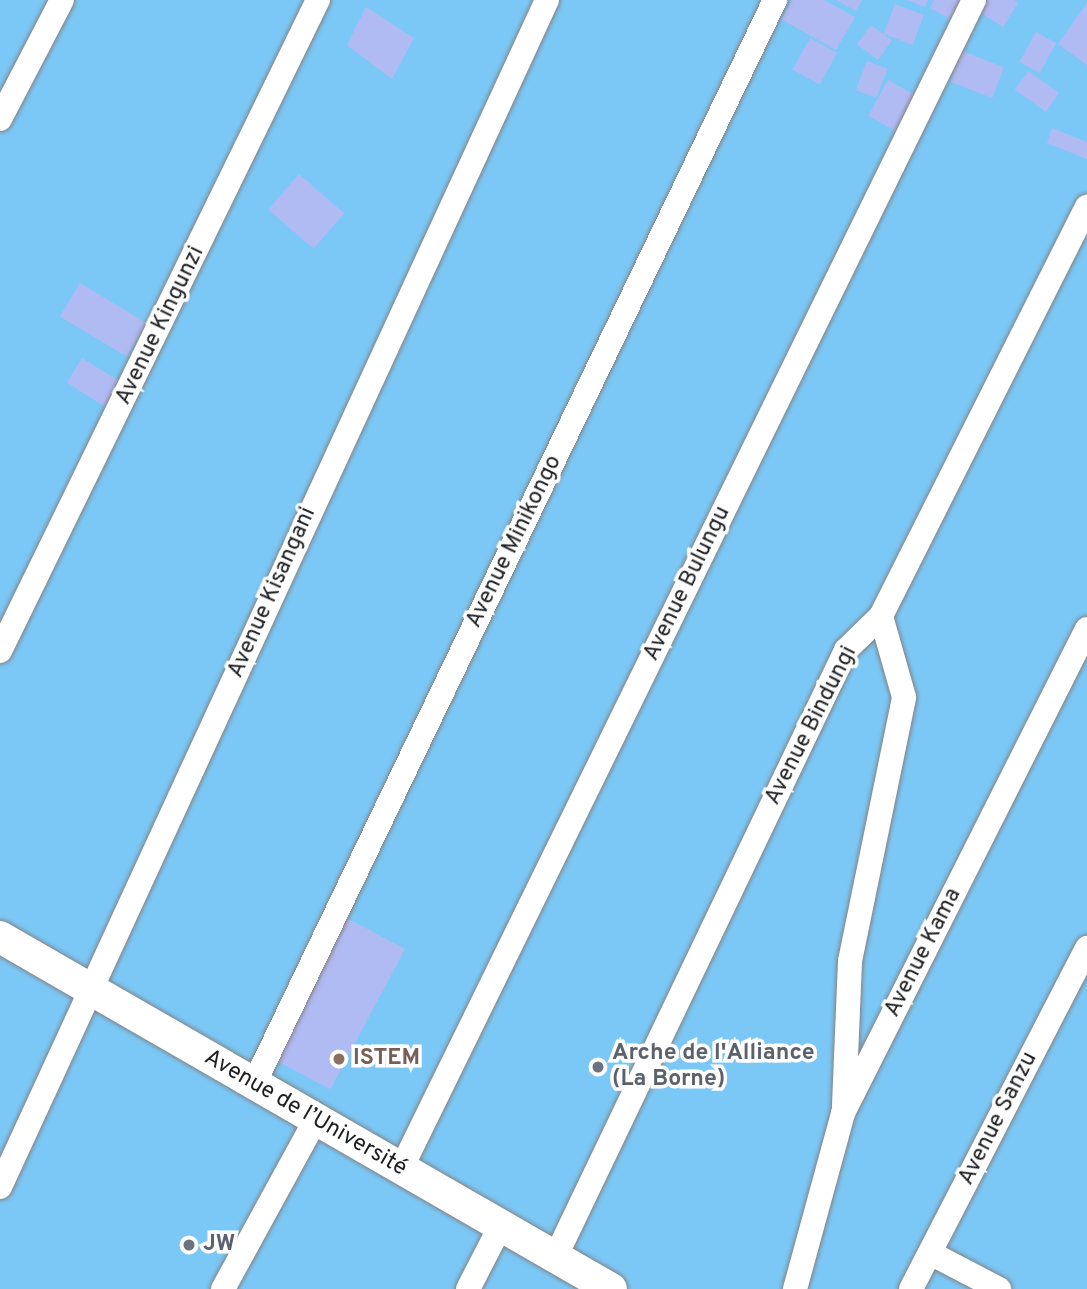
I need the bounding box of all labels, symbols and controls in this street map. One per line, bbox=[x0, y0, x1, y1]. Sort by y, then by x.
street label: Avenue Kingunzi bbox=[111, 242, 211, 410]
street label: Avenue Minikongo bbox=[461, 451, 569, 633]
street label: Avenue Bulungu bbox=[639, 502, 737, 666]
street label: Avenue Kisangani bbox=[223, 503, 323, 683]
street label: Avenue Bindungi bbox=[760, 642, 864, 810]
street label: Avenue Kama bbox=[880, 884, 968, 1022]
place label: Arche de l'Alliance (La Borne) bbox=[612, 1040, 815, 1094]
street label: Avenue de l’Université bbox=[199, 1045, 411, 1183]
place label: ISTEM bbox=[353, 1045, 420, 1073]
street label: Avenue Sanzu bbox=[954, 1048, 1044, 1190]
marker: ISTEM bbox=[331, 1051, 347, 1067]
marker: Arche de l'Alliance (La Borne) bbox=[590, 1059, 606, 1075]
place label: JW bbox=[203, 1231, 235, 1259]
marker: JW bbox=[181, 1237, 197, 1253]

